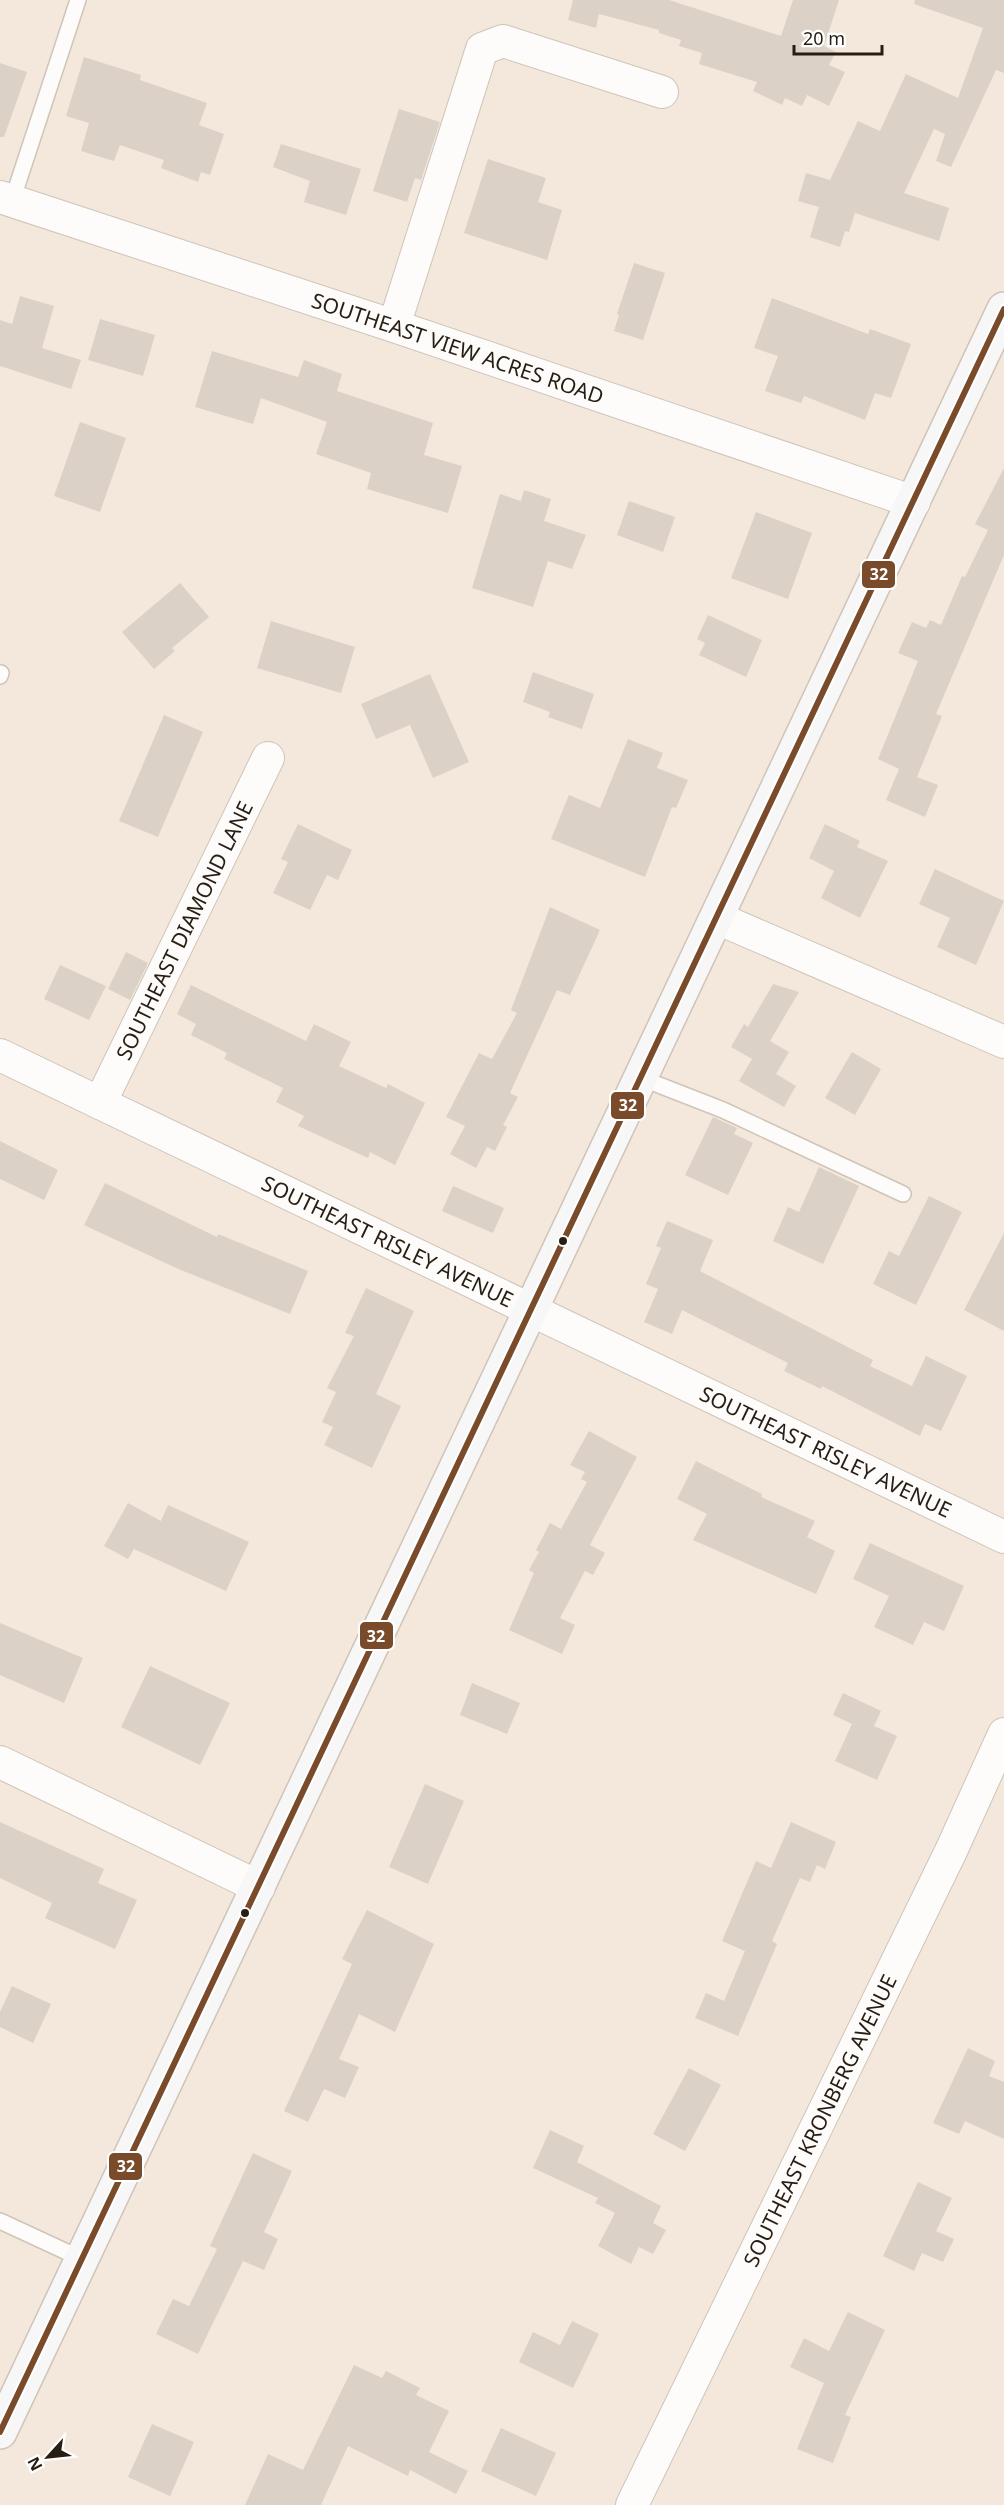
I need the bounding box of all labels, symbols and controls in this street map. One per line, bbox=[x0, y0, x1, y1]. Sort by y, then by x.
scale bar bbox=[794, 18, 882, 56]
text: 20 m bbox=[803, 26, 845, 50]
street label: SOUTHEAST VIEW ACRES ROAD bbox=[308, 286, 608, 410]
line badge: 32 bbox=[861, 560, 896, 589]
text: 32 bbox=[870, 563, 888, 585]
street label: SOUTHEAST DIAMOND LANE bbox=[109, 796, 259, 1064]
line badge: 32 bbox=[610, 1091, 645, 1120]
text: 32 bbox=[619, 1094, 637, 1116]
street label: SOUTHEAST RISLEY AVENUE bbox=[257, 1169, 518, 1313]
unlabelled marker bbox=[557, 1235, 569, 1247]
street label: SOUTHEAST RISLEY AVENUE bbox=[695, 1379, 956, 1524]
line badge: 32 bbox=[359, 1621, 394, 1650]
text: 32 bbox=[367, 1625, 385, 1647]
unlabelled marker bbox=[239, 1907, 251, 1919]
street label: SOUTHEAST KRONBERG AVENUE bbox=[736, 1970, 903, 2271]
line badge: 32 bbox=[108, 2152, 143, 2181]
text: 32 bbox=[117, 2155, 135, 2177]
north arrow bbox=[18, 2427, 78, 2487]
text: N bbox=[22, 2453, 47, 2475]

